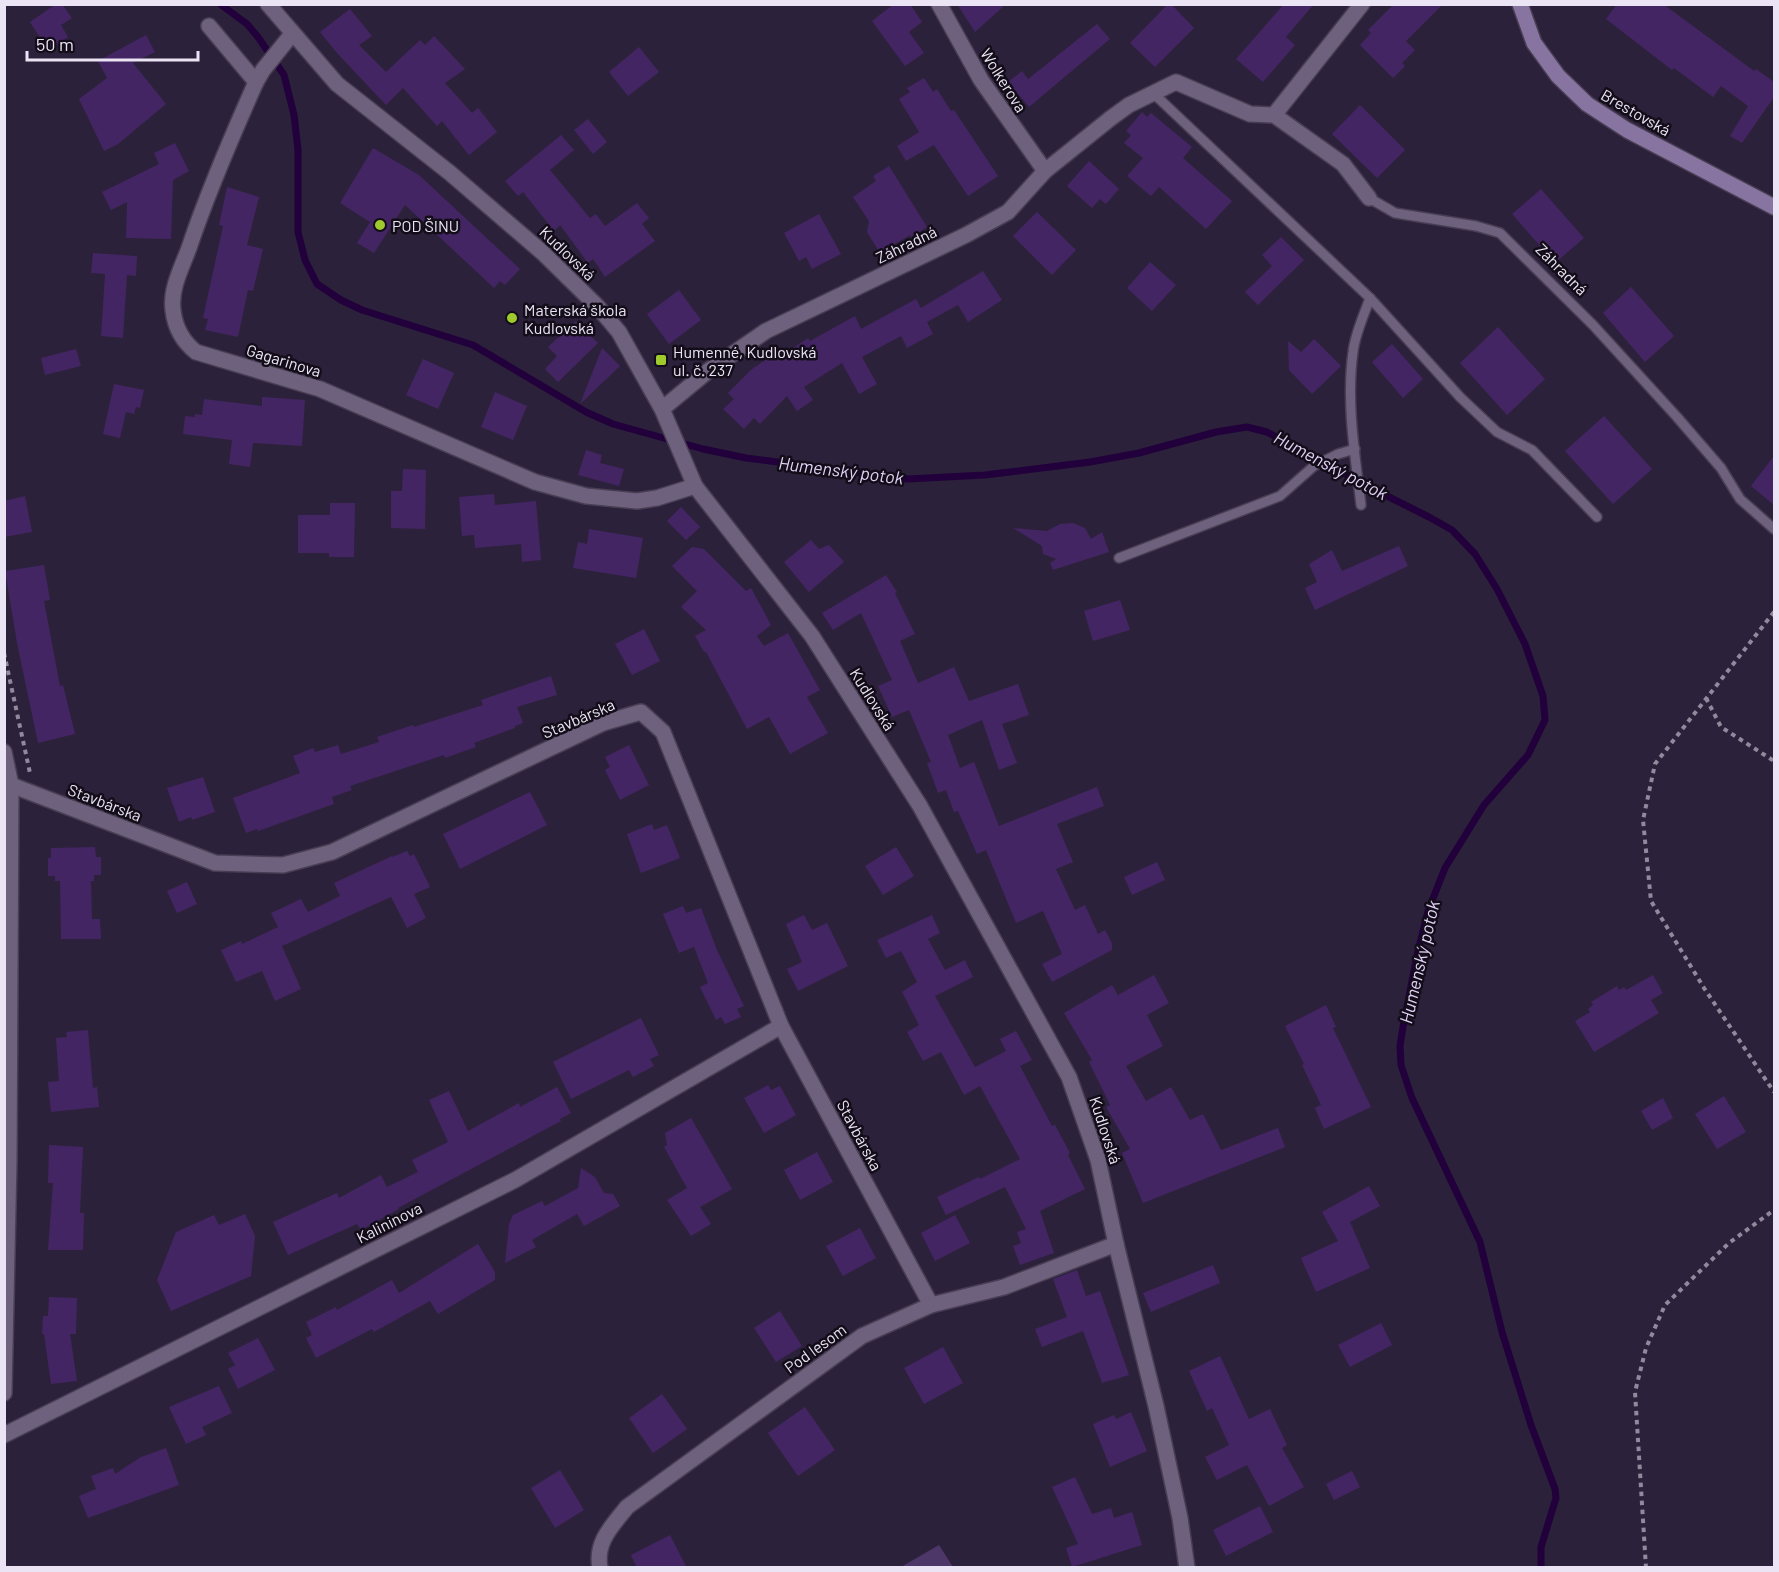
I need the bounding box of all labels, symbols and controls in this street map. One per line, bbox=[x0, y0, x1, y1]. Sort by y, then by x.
scale bar bbox=[27, 24, 198, 62]
text: 50 m bbox=[36, 33, 74, 55]
street label: Wolkerova bbox=[977, 45, 1031, 115]
street label: Brestovská bbox=[1598, 85, 1674, 139]
place label: POD ŠINU bbox=[392, 216, 459, 235]
marker: POD ŠINU bbox=[373, 218, 387, 232]
street label: Záhradná bbox=[873, 221, 939, 267]
street label: Kudlovská bbox=[536, 222, 600, 284]
street label: Záhradná bbox=[1532, 239, 1592, 299]
place label: Materská škola Kudlovská bbox=[524, 300, 626, 337]
marker: Materská škola Kudlovská bbox=[505, 311, 519, 325]
street label: Gagarinova bbox=[244, 340, 324, 380]
place label: Humenné, Kudlovská ul. č. 237 bbox=[673, 342, 816, 379]
marker: Humenné, Kudlovská ul. č. 237 bbox=[654, 353, 668, 367]
water label: Humenský potok bbox=[1270, 426, 1392, 504]
water label: Humenský potok bbox=[777, 451, 905, 489]
street label: Kudlovská bbox=[846, 664, 900, 734]
street label: Stavbárska bbox=[539, 694, 617, 742]
street label: Stavbárska bbox=[66, 779, 144, 825]
water label: Humenský potok bbox=[1394, 898, 1444, 1026]
street label: Kudlovská bbox=[1086, 1094, 1126, 1166]
street label: Stavbárska bbox=[833, 1096, 887, 1174]
street label: Kalininova bbox=[353, 1197, 425, 1247]
street label: Pod lesom bbox=[780, 1319, 850, 1377]

